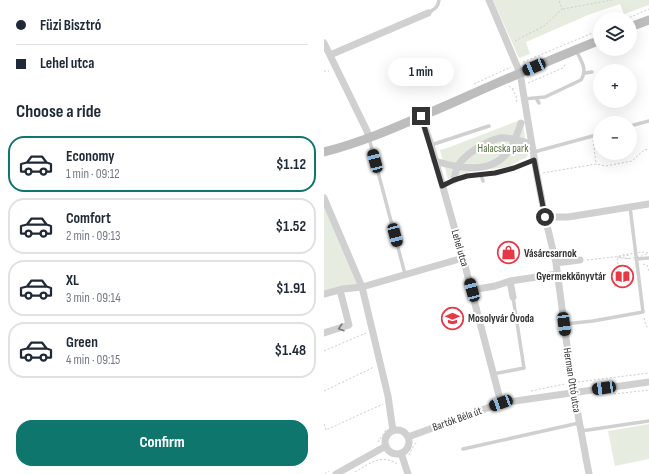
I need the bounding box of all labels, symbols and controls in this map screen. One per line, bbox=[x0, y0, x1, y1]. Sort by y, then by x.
map controls bbox=[593, 12, 637, 160]
button: layers bbox=[593, 12, 637, 56]
text: Füzi Bisztró bbox=[40, 16, 101, 35]
text: Lehel utca bbox=[40, 54, 94, 73]
car bbox=[521, 57, 547, 77]
callout: 1 min bbox=[388, 58, 454, 86]
text: 1 min bbox=[409, 64, 433, 80]
button: + bbox=[593, 64, 637, 108]
text: Choose a ride bbox=[16, 101, 101, 122]
route end bbox=[412, 107, 430, 125]
button: − bbox=[593, 116, 637, 160]
park label: Halacska park bbox=[478, 142, 529, 155]
icon: car bbox=[18, 146, 54, 182]
text: Economy bbox=[66, 147, 115, 166]
car bbox=[366, 148, 384, 174]
text: $1.12 bbox=[276, 155, 306, 174]
text: 1 min · 09:12 bbox=[66, 166, 120, 182]
icon: car bbox=[18, 208, 54, 244]
route start bbox=[536, 208, 554, 226]
text: Comfort bbox=[66, 209, 111, 228]
text: $1.52 bbox=[276, 217, 306, 236]
car bbox=[386, 222, 404, 248]
text: 2 min · 09:13 bbox=[66, 228, 120, 244]
street label: Lehel utca bbox=[449, 228, 471, 268]
shop icon: Vásárcsarnok bbox=[496, 240, 522, 266]
place label: Vásárcsarnok bbox=[524, 247, 577, 260]
library icon: Gyermekkönyvtár bbox=[609, 263, 635, 289]
icon: car bbox=[18, 270, 54, 306]
place label: Gyermekkönyvtár bbox=[536, 270, 607, 283]
text: XL bbox=[66, 271, 79, 290]
car bbox=[463, 277, 481, 303]
text: $1.91 bbox=[276, 279, 306, 298]
text: 3 min · 09:14 bbox=[66, 290, 121, 306]
school or university icon: Mosolyvár Óvoda bbox=[440, 305, 466, 331]
car bbox=[557, 311, 571, 337]
place label: Mosolyvár Óvoda bbox=[468, 312, 534, 325]
one-way arrow bbox=[337, 323, 344, 332]
icon: car bbox=[18, 332, 54, 368]
text: Green bbox=[66, 333, 98, 352]
text: $1.48 bbox=[275, 341, 306, 360]
street label: Herman Ottó utca bbox=[560, 347, 584, 413]
text: 4 min · 09:15 bbox=[66, 352, 120, 368]
car bbox=[591, 380, 617, 396]
car bbox=[488, 393, 514, 413]
street label: Bartók Béla út bbox=[431, 404, 484, 434]
button: Confirm bbox=[16, 420, 308, 466]

